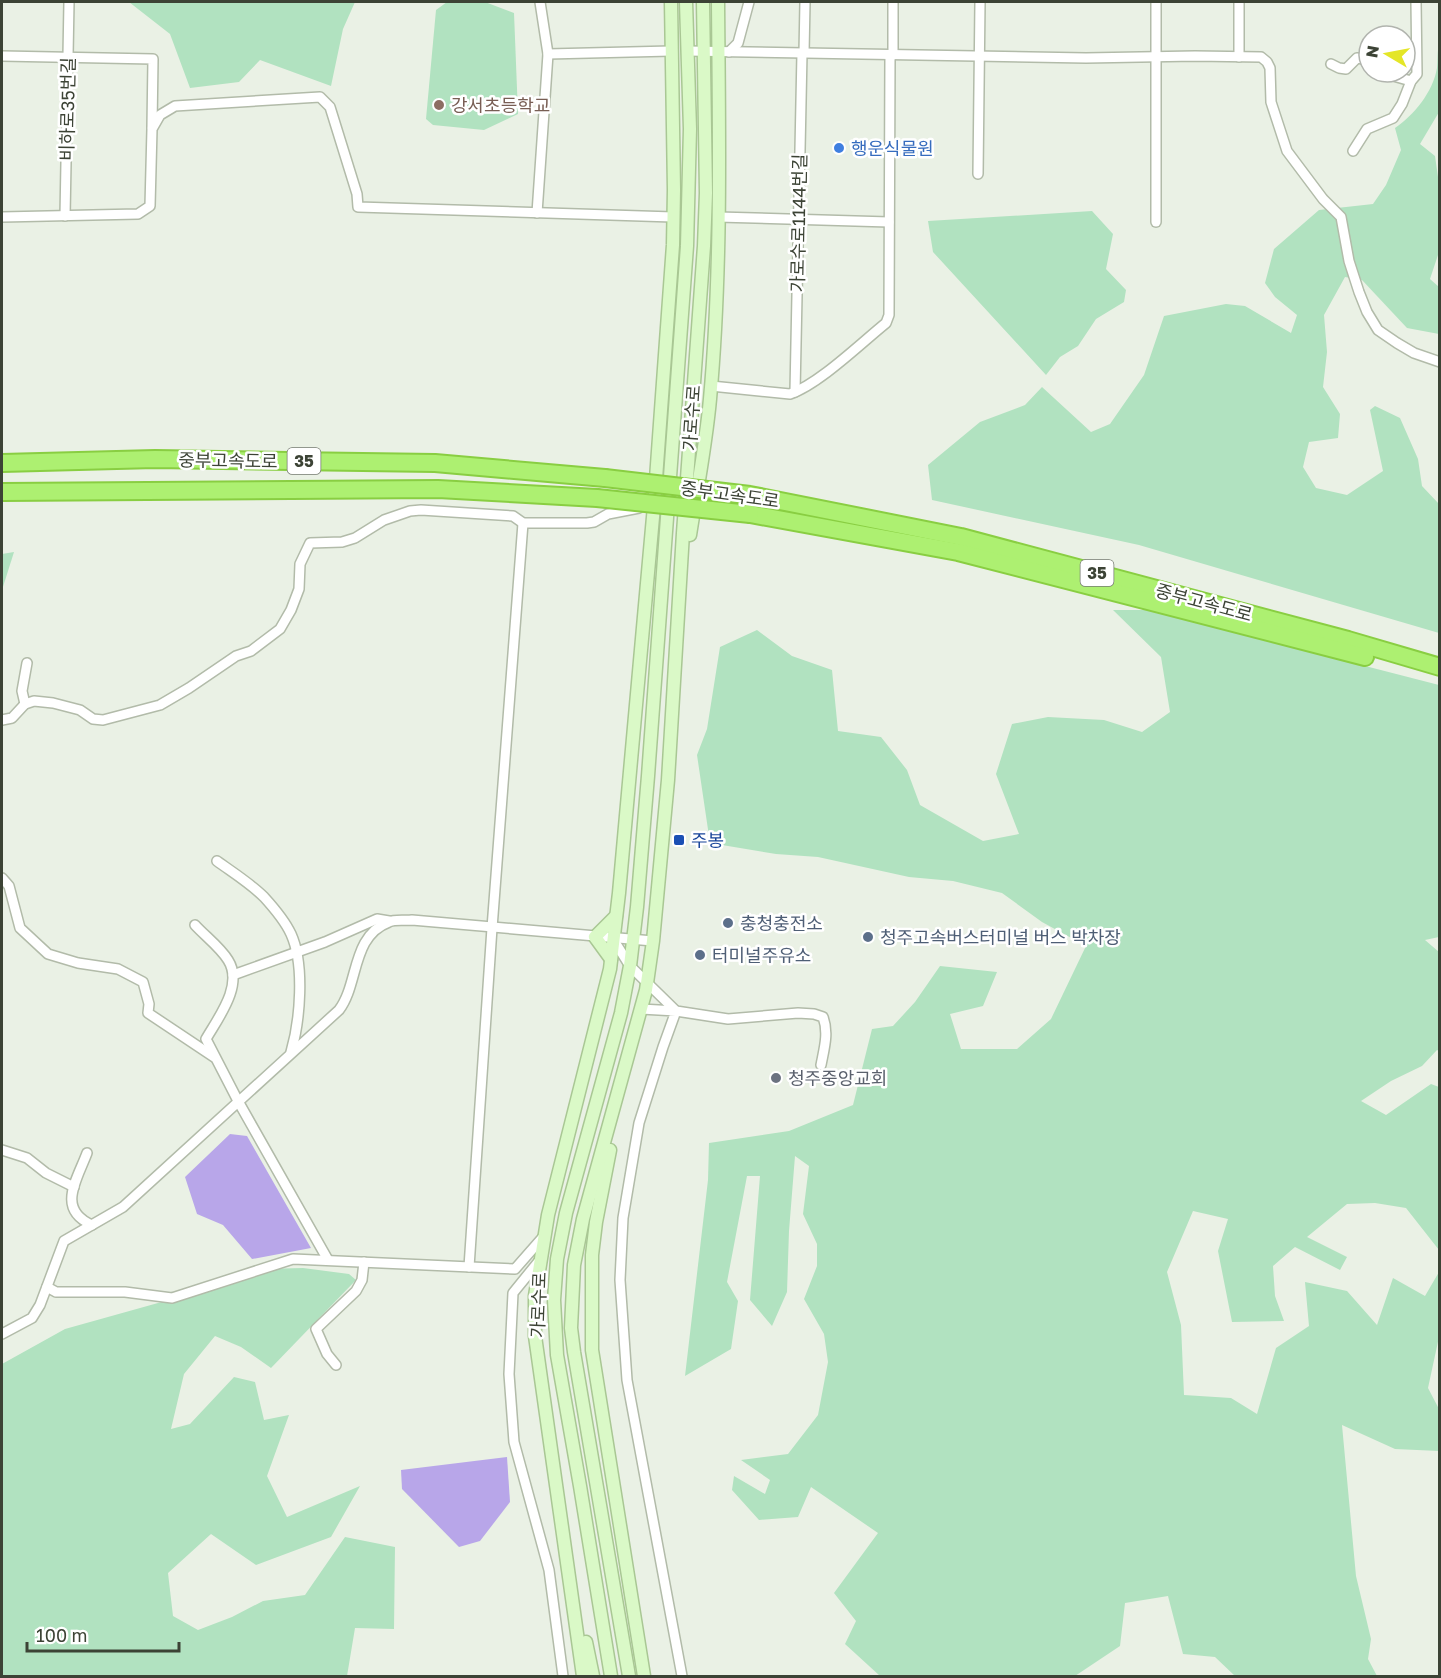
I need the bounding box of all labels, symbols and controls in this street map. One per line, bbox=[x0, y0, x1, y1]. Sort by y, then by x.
north arrow bbox=[1357, 24, 1417, 84]
text: N bbox=[1361, 44, 1383, 59]
street label: 비하로35번길 bbox=[55, 57, 79, 161]
place label: 강서초등학교 bbox=[451, 94, 550, 116]
marker: 강서초등학교 bbox=[432, 98, 446, 112]
place label: 행운식물원 bbox=[851, 137, 934, 159]
marker: 행운식물원 bbox=[832, 141, 846, 155]
street label: 가로수로1144번길 bbox=[786, 153, 810, 293]
street label: 가로수로 bbox=[678, 384, 704, 452]
street label: 중부고속도로 bbox=[178, 448, 278, 472]
road number: 35 bbox=[288, 448, 320, 474]
street label: 중부고속도로 bbox=[679, 476, 781, 512]
road number: 35 bbox=[1080, 560, 1114, 586]
street label: 중부고속도로 bbox=[1153, 579, 1255, 625]
place label: 주봉 bbox=[691, 829, 724, 851]
marker: 주봉 bbox=[672, 833, 686, 847]
place label: 충청충전소 bbox=[740, 912, 823, 934]
marker: 충청충전소 bbox=[721, 916, 735, 930]
place label: 청주고속버스터미널 버스 박차장 bbox=[880, 926, 1121, 948]
marker: 청주고속버스터미널 버스 박차장 bbox=[861, 930, 875, 944]
place label: 터미널주유소 bbox=[712, 944, 811, 966]
marker: 터미널주유소 bbox=[693, 948, 707, 962]
place label: 청주중앙교회 bbox=[788, 1067, 887, 1089]
marker: 청주중앙교회 bbox=[769, 1071, 783, 1085]
street label: 가로수로 bbox=[526, 1272, 550, 1338]
scale bar bbox=[27, 1615, 178, 1653]
text: 100 m bbox=[36, 1624, 87, 1646]

